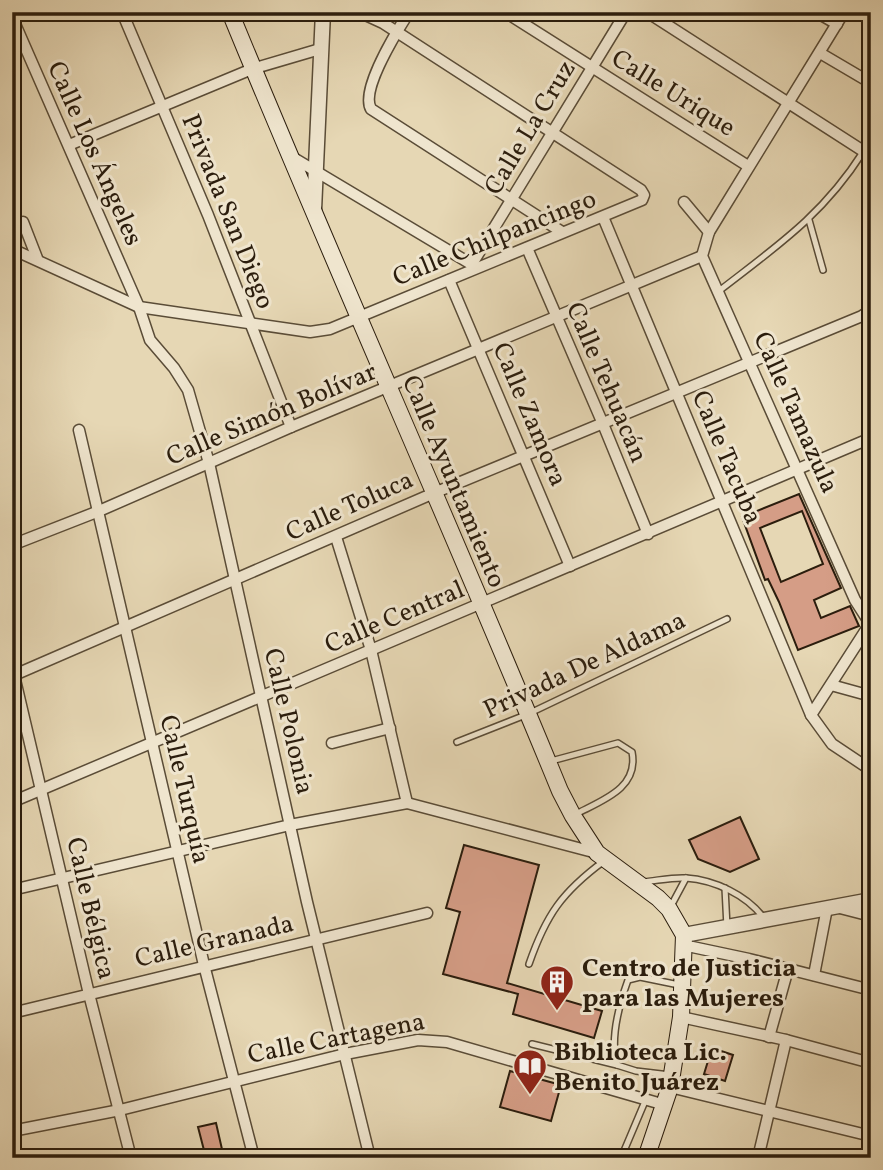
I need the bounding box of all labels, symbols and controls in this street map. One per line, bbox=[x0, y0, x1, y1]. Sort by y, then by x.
street label: Calle Urique bbox=[604, 41, 742, 146]
street label: Calle La Cruz bbox=[476, 54, 585, 202]
street label: Calle Los Ángeles bbox=[37, 56, 151, 252]
street label: Privada San Diego bbox=[172, 109, 283, 315]
street label: Calle Chilpancingo bbox=[388, 182, 602, 296]
street label: Calle Tehuacán bbox=[556, 297, 656, 469]
street label: Calle Tamazula bbox=[744, 326, 847, 499]
street label: Calle Zamora bbox=[483, 337, 576, 492]
street label: Calle Simón Bolívar bbox=[161, 354, 383, 476]
street label: Calle Ayuntamiento bbox=[392, 370, 514, 594]
street label: Calle Tacuba bbox=[682, 385, 771, 530]
street label: Calle Toluca bbox=[280, 463, 419, 551]
street label: Calle Central bbox=[319, 572, 470, 663]
street label: Privada De Aldama bbox=[478, 603, 692, 729]
street label: Calle Polonia bbox=[254, 645, 322, 798]
street label: Calle Turquía bbox=[149, 712, 219, 867]
street label: Calle Bélgica bbox=[56, 834, 124, 983]
street label: Calle Granada bbox=[132, 906, 297, 978]
place label: Centro de Justicia para las Mujeres bbox=[582, 951, 797, 1017]
building icon: Centro de Justicia para las Mujeres bbox=[538, 963, 576, 1012]
street label: Calle Cartagena bbox=[245, 1004, 428, 1074]
place label: Biblioteca Lic. Benito Juárez bbox=[554, 1035, 727, 1101]
library icon: Biblioteca Lic. Benito Juárez bbox=[511, 1047, 549, 1096]

